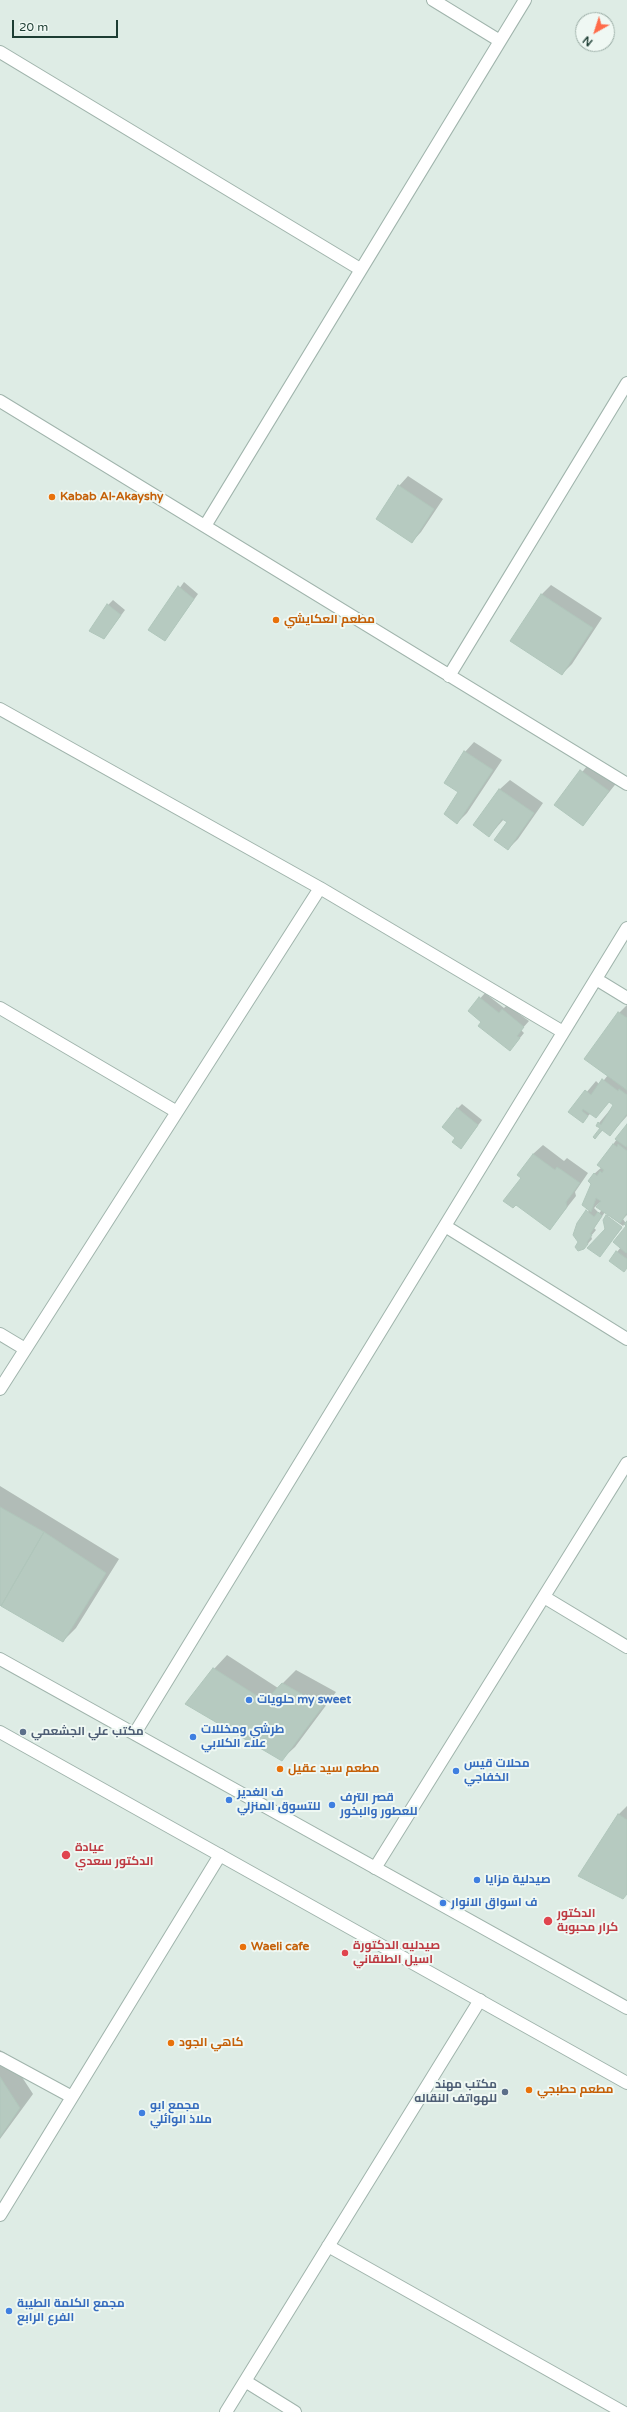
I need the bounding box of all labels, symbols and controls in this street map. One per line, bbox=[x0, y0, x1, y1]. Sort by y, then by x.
scale bar bbox=[14, 12, 120, 38]
north arrow bbox=[575, 12, 615, 52]
text: 20 m bbox=[19, 20, 48, 34]
text: N bbox=[580, 33, 595, 49]
place label: Kabab Al-Akayshy bbox=[60, 490, 163, 504]
marker: Kabab Al-Akayshy bbox=[47, 492, 57, 502]
place label: مطعم العكايشي bbox=[284, 613, 375, 627]
marker: مطعم العكايشي bbox=[271, 615, 281, 625]
place label: حلويات my sweet bbox=[257, 1693, 351, 1707]
marker: حلويات my sweet bbox=[244, 1695, 254, 1705]
place label: طرشي ومخللات علاء الكلابي bbox=[201, 1723, 284, 1751]
place label: مكتب علي الجشعمي bbox=[31, 1725, 144, 1739]
marker: مكتب علي الجشعمي bbox=[18, 1727, 28, 1737]
marker: طرشي ومخللات علاء الكلابي bbox=[188, 1732, 198, 1742]
place label: محلات قيس الخفاجي bbox=[464, 1757, 530, 1785]
place label: مطعم سيد عقيل bbox=[288, 1762, 379, 1776]
marker: مطعم سيد عقيل bbox=[275, 1764, 285, 1774]
marker: محلات قيس الخفاجي bbox=[451, 1766, 461, 1776]
place label: ف الغدير للتسوق المنزلي bbox=[237, 1786, 321, 1814]
place label: قصر الترف للعطور والبخور bbox=[340, 1791, 418, 1819]
marker: ف الغدير للتسوق المنزلي bbox=[224, 1795, 234, 1805]
marker: قصر الترف للعطور والبخور bbox=[327, 1800, 337, 1810]
place label: عيادة الدكتور سعدي bbox=[75, 1841, 153, 1869]
marker: عيادة الدكتور سعدي bbox=[60, 1849, 72, 1861]
place label: صيدلية مزايا bbox=[485, 1873, 551, 1887]
marker: صيدلية مزايا bbox=[472, 1875, 482, 1885]
place label: ف اسواق الانوار bbox=[451, 1896, 537, 1910]
marker: ف اسواق الانوار bbox=[438, 1898, 448, 1908]
place label: الدكتور كرار محبوبة bbox=[557, 1907, 618, 1935]
marker: الدكتور كرار محبوبة bbox=[542, 1915, 554, 1927]
place label: صيدليه الدكتورة اسيل الطلقاني bbox=[353, 1939, 440, 1967]
place label: Waeli cafe bbox=[251, 1940, 309, 1954]
marker: Waeli cafe bbox=[238, 1942, 248, 1952]
marker: صيدليه الدكتورة اسيل الطلقاني bbox=[340, 1948, 350, 1958]
place label: كاهي الجود bbox=[179, 2036, 243, 2050]
marker: كاهي الجود bbox=[166, 2038, 176, 2048]
place label: مكتب مهند للهواتف النقاله bbox=[414, 2078, 497, 2106]
place label: مطعم حطبجي bbox=[537, 2083, 613, 2097]
marker: مطعم حطبجي bbox=[524, 2085, 534, 2095]
marker: مكتب مهند للهواتف النقاله bbox=[500, 2087, 510, 2097]
place label: مجمع ابو ملاذ الوائلي bbox=[150, 2099, 212, 2127]
marker: مجمع ابو ملاذ الوائلي bbox=[137, 2108, 147, 2118]
place label: مجمع الكلمة الطيبة الفرع الرابع bbox=[17, 2297, 125, 2325]
marker: مجمع الكلمة الطيبة الفرع الرابع bbox=[4, 2306, 14, 2316]

